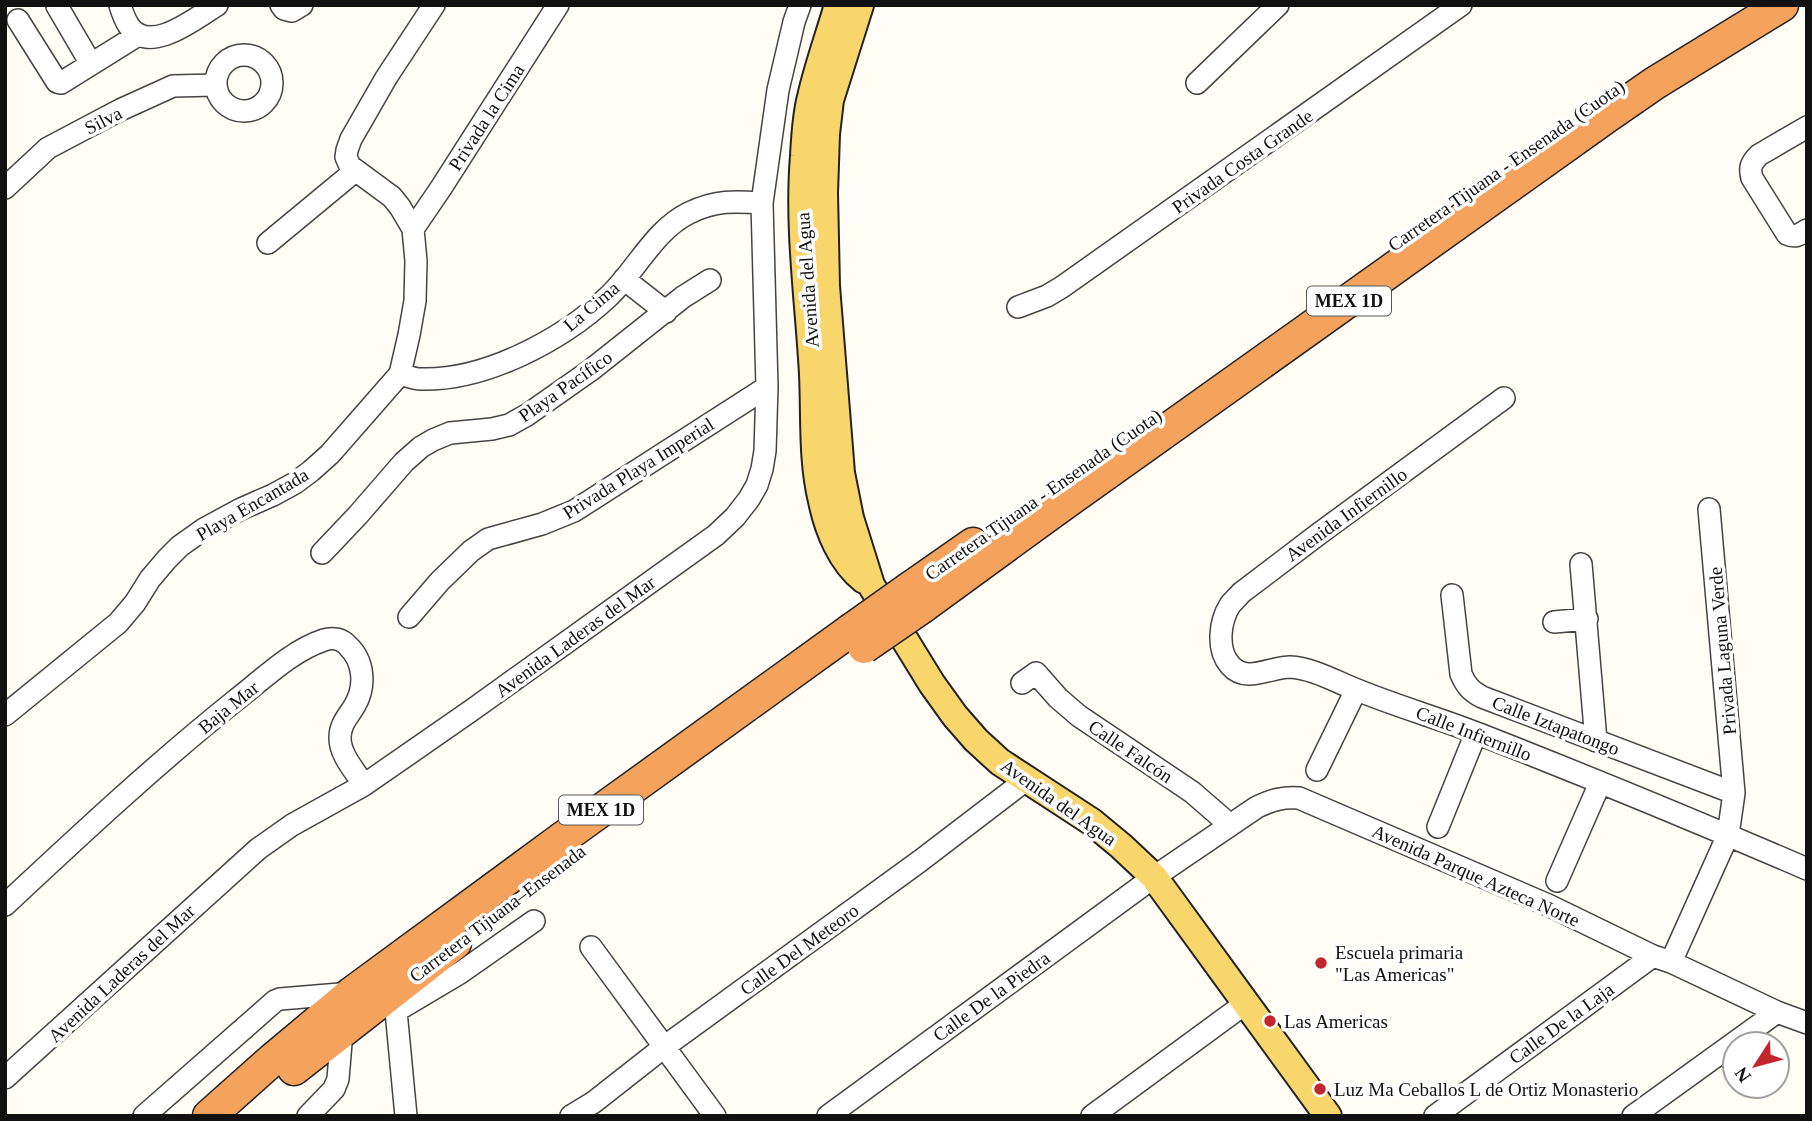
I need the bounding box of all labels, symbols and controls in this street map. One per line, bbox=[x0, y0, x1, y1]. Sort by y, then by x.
street label: Privada la Cima bbox=[444, 60, 529, 174]
street label: Carretera Tijuana - Ensenada (Cuota) bbox=[1384, 75, 1629, 256]
street label: Silva bbox=[81, 102, 126, 139]
street label: Privada Costa Grande bbox=[1168, 105, 1317, 218]
street label: Avenida del Agua bbox=[792, 211, 823, 348]
street label: La Cima bbox=[559, 277, 624, 336]
road number: MEX 1D bbox=[1307, 286, 1391, 316]
street label: Playa Pacífico bbox=[515, 346, 616, 426]
street label: Carretera Tijuana - Ensenada (Cuota) bbox=[921, 404, 1166, 585]
street label: Privada Playa Imperial bbox=[559, 413, 718, 523]
street label: Avenida Infiernillo bbox=[1282, 463, 1411, 565]
street label: Playa Encantada bbox=[192, 464, 313, 545]
street label: Privada Laguna Verde bbox=[1705, 566, 1740, 736]
street label: Avenida Laderas del Mar bbox=[491, 571, 660, 701]
street label: Baja Mar bbox=[194, 676, 263, 738]
street label: Calle Iztapatongo bbox=[1489, 692, 1622, 759]
street label: Calle Infiernillo bbox=[1413, 702, 1534, 765]
street label: Calle Falcón bbox=[1085, 716, 1177, 787]
street label: Avenida del Agua bbox=[997, 755, 1121, 850]
road number: MEX 1D bbox=[559, 796, 643, 824]
street label: Avenida Parque Azteca Norte bbox=[1369, 820, 1583, 931]
street label: Carretera Tijuana–Ensenada bbox=[405, 840, 590, 986]
street label: Calle Del Meteoro bbox=[736, 899, 863, 999]
street label: Avenida Laderas del Mar bbox=[44, 900, 199, 1047]
place label: Escuela primaria "Las Americas" bbox=[1335, 942, 1464, 985]
street label: Calle De la Piedra bbox=[929, 947, 1054, 1046]
marker: Escuela primaria "Las Americas" bbox=[1313, 955, 1329, 971]
street label: Calle De la Laja bbox=[1505, 978, 1618, 1068]
place label: Las Americas bbox=[1284, 1011, 1388, 1032]
marker: Las Americas bbox=[1262, 1013, 1278, 1029]
north arrow bbox=[1721, 1030, 1791, 1100]
text: N bbox=[1730, 1063, 1755, 1086]
place label: Luz Ma Ceballos L de Ortiz Monasterio bbox=[1334, 1079, 1638, 1100]
marker: Luz Ma Ceballos L de Ortiz Monasterio bbox=[1312, 1081, 1328, 1097]

